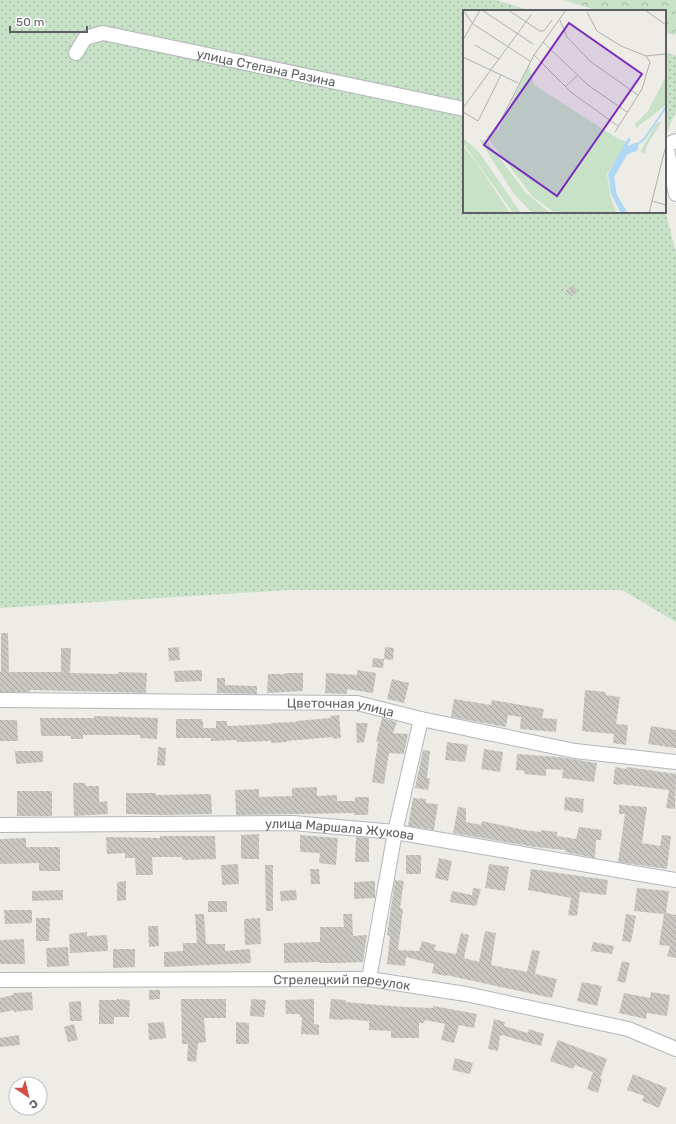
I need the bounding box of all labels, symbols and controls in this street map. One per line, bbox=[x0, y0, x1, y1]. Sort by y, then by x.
scale bar bbox=[10, 8, 87, 34]
inset map bbox=[463, 10, 666, 213]
text: 50 m bbox=[16, 15, 44, 29]
street label: улица Степана Разина bbox=[195, 45, 337, 89]
street label: Цветочная улица bbox=[287, 695, 396, 720]
street label: улица Маршала Жукова bbox=[265, 815, 416, 843]
street label: Стрелецкий переулок bbox=[273, 971, 412, 993]
north arrow bbox=[8, 1076, 48, 1116]
text: С bbox=[26, 1096, 40, 1111]

